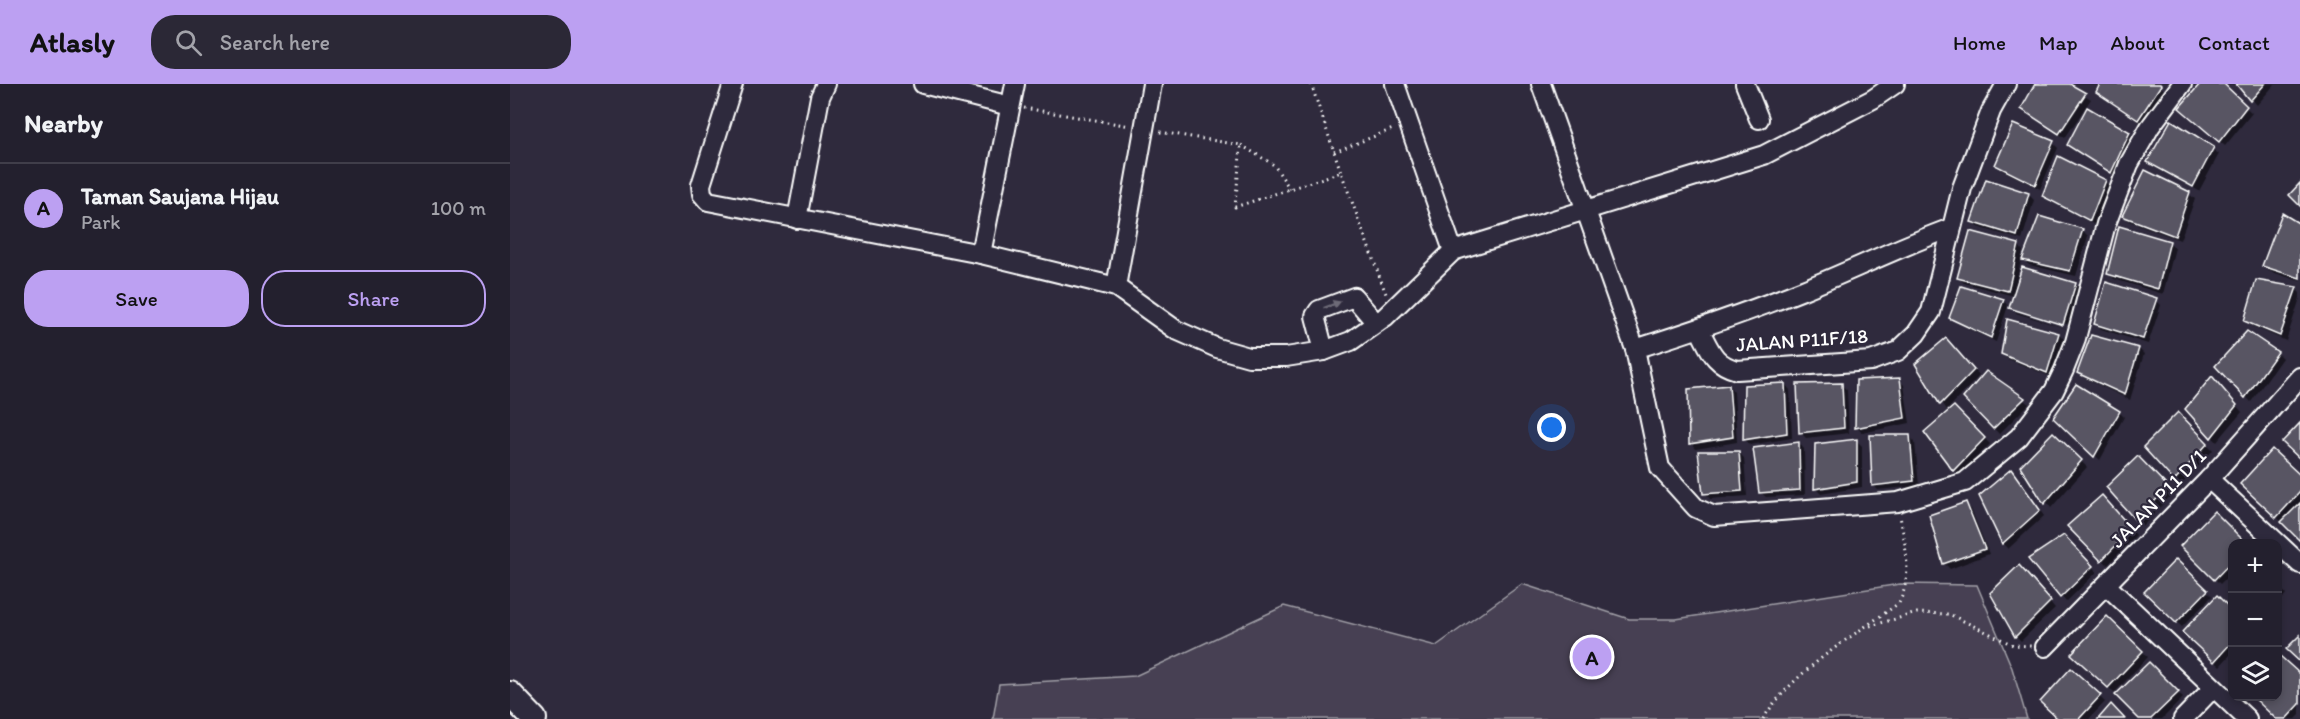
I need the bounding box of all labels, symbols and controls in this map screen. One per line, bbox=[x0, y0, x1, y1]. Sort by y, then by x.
search box bbox=[151, 15, 571, 69]
text: Atlasly bbox=[30, 25, 115, 59]
icon: search bbox=[172, 26, 205, 59]
text: Search here bbox=[220, 29, 330, 56]
text: Home bbox=[1953, 30, 2006, 55]
text: Map bbox=[2039, 30, 2078, 55]
text: About bbox=[2111, 30, 2165, 55]
text: Contact bbox=[2198, 30, 2270, 55]
text: Nearby bbox=[24, 107, 103, 139]
text: Taman Saujana Hijau bbox=[81, 183, 279, 210]
text: A bbox=[37, 196, 50, 220]
text: 100 m bbox=[431, 196, 486, 220]
text: Park bbox=[81, 210, 120, 234]
button: Save bbox=[24, 270, 249, 327]
button: Share bbox=[261, 270, 486, 327]
one-way arrow bbox=[1323, 300, 1341, 309]
street label: JALAN P11F/18 bbox=[1735, 323, 1869, 357]
your location bbox=[1537, 413, 1566, 442]
street label: JALAN P11 D/1 bbox=[2105, 444, 2211, 552]
map controls bbox=[2228, 539, 2282, 701]
button: + bbox=[2228, 539, 2282, 593]
button: − bbox=[2228, 593, 2282, 647]
pin: A bbox=[1572, 634, 1612, 680]
button: layers bbox=[2228, 647, 2282, 701]

